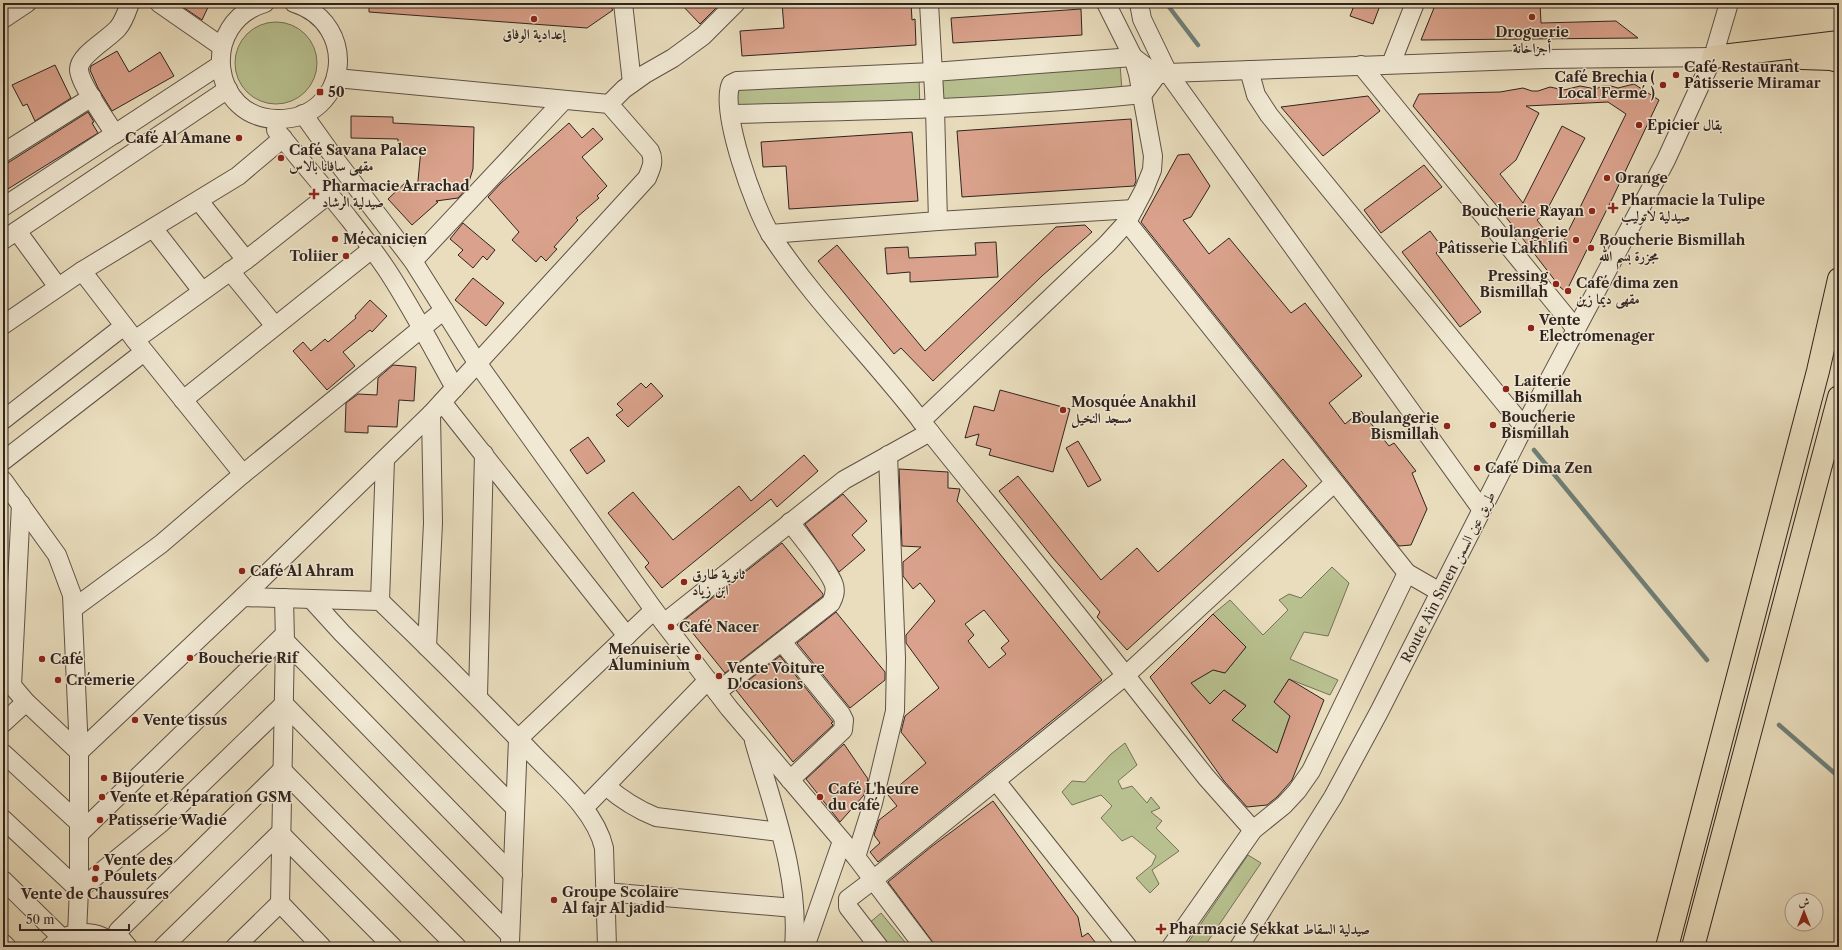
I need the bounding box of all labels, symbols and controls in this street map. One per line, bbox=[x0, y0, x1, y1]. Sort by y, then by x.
marker: Droguerie أجزاخانة bbox=[1527, 12, 1537, 22]
marker: إعدادية الوفاق bbox=[529, 14, 539, 24]
place label: Droguerie أجزاخانة bbox=[1495, 23, 1569, 57]
place label: إعدادية الوفاق bbox=[502, 25, 567, 43]
place label: Café Restaurant Pâtisserie Miramar bbox=[1684, 58, 1821, 92]
place label: Café Brechia ( Local Fermé ) bbox=[1555, 68, 1655, 102]
marker: Café Restaurant Pâtisserie Miramar bbox=[1671, 70, 1681, 80]
marker: Café Brechia ( Local Fermé ) bbox=[1658, 80, 1668, 90]
place label: 50 bbox=[328, 83, 345, 101]
marker: 50 bbox=[315, 87, 325, 97]
place label: Epicier بقال bbox=[1647, 116, 1723, 134]
marker: Epicier بقال bbox=[1634, 120, 1644, 130]
place label: Café Al Amane bbox=[125, 129, 231, 147]
marker: Café Al Amane bbox=[234, 133, 244, 143]
place label: Café Savana Palace مقهى سافانا بالاس bbox=[289, 141, 427, 176]
marker: Café Savana Palace مقهى سافانا بالاس bbox=[276, 153, 286, 163]
place label: Orange bbox=[1615, 169, 1668, 187]
marker: Orange bbox=[1602, 173, 1612, 183]
place label: Pharmacie Arrachad صيدلية الرشاد bbox=[322, 177, 470, 211]
marker: Pharmacie Arrachad صيدلية الرشاد bbox=[309, 189, 319, 199]
place label: Pharmacie la Tulipe صيدلية لاتوليب bbox=[1621, 191, 1765, 226]
place label: Boucherie Rayan bbox=[1461, 202, 1584, 220]
marker: Pharmacie la Tulipe صيدلية لاتوليب bbox=[1608, 203, 1618, 213]
marker: Boucherie Rayan bbox=[1587, 206, 1597, 216]
place label: Boulangerie Pâtisserie Lakhlifi bbox=[1438, 223, 1569, 257]
place label: Mécanicien bbox=[343, 230, 427, 248]
place label: Boucherie Bismillah مجزرة بسم الله bbox=[1599, 231, 1746, 270]
marker: Mécanicien bbox=[330, 234, 340, 244]
marker: Boulangerie Pâtisserie Lakhlifi bbox=[1571, 235, 1581, 245]
marker: Boucherie Bismillah مجزرة بسم الله bbox=[1586, 243, 1596, 253]
place label: Toliier bbox=[289, 247, 338, 265]
marker: Toliier bbox=[341, 251, 351, 261]
place label: Pressing Bismillah bbox=[1480, 267, 1549, 301]
place label: Café dima zen مقهى ديما زين bbox=[1576, 274, 1679, 309]
marker: Pressing Bismillah bbox=[1551, 279, 1561, 289]
marker: Café dima zen مقهى ديما زين bbox=[1563, 286, 1573, 296]
place label: Vente Electromenager bbox=[1538, 311, 1655, 345]
marker: Vente Electromenager bbox=[1526, 323, 1536, 333]
place label: Laiterie Bismillah bbox=[1514, 372, 1583, 406]
marker: Laiterie Bismillah bbox=[1501, 384, 1511, 394]
place label: Mosquée Anakhil مسجد النخيل bbox=[1071, 393, 1196, 428]
marker: Mosquée Anakhil مسجد النخيل bbox=[1058, 405, 1068, 415]
place label: Boucherie Bismillah bbox=[1501, 408, 1575, 442]
place label: Boulangerie Bismillah bbox=[1351, 409, 1439, 443]
marker: Boucherie Bismillah bbox=[1488, 420, 1498, 430]
marker: Boulangerie Bismillah bbox=[1442, 421, 1452, 431]
place label: Café Dima Zen bbox=[1485, 459, 1593, 477]
marker: Café Dima Zen bbox=[1472, 463, 1482, 473]
street label: Route Aïn Smen طريق عين السمن bbox=[1397, 488, 1500, 666]
place label: Café Al Ahram bbox=[250, 562, 354, 580]
place label: ثانوية طارق ابن زياد bbox=[692, 565, 745, 599]
marker: Café Al Ahram bbox=[237, 566, 247, 576]
marker: ثانوية طارق ابن زياد bbox=[679, 577, 689, 587]
place label: Café Nacer bbox=[679, 618, 759, 636]
marker: Café Nacer bbox=[666, 622, 676, 632]
place label: Menuiserie Aluminium bbox=[607, 640, 690, 674]
place label: Boucherie Rif bbox=[198, 649, 300, 667]
place label: Café bbox=[50, 650, 83, 668]
marker: Menuiserie Aluminium bbox=[693, 652, 703, 662]
marker: Boucherie Rif bbox=[185, 653, 195, 663]
marker: Café bbox=[37, 654, 47, 664]
place label: Vente Voiture D'ocasions bbox=[726, 659, 825, 693]
place label: Crémerie bbox=[66, 671, 135, 689]
marker: Vente Voiture D'ocasions bbox=[714, 671, 724, 681]
marker: Crémerie bbox=[53, 675, 63, 685]
place label: Vente tissus bbox=[142, 711, 227, 729]
marker: Vente tissus bbox=[130, 715, 140, 725]
place label: Bijouterie bbox=[112, 769, 184, 787]
marker: Bijouterie bbox=[99, 773, 109, 783]
place label: Café L'heure du café bbox=[828, 780, 919, 814]
place label: Vente et Réparation GSM bbox=[109, 788, 292, 806]
marker: Vente et Réparation GSM bbox=[97, 792, 107, 802]
marker: Café L'heure du café bbox=[815, 792, 825, 802]
place label: Patisserie Wadie bbox=[108, 811, 227, 829]
marker: Patisserie Wadie bbox=[95, 815, 105, 825]
place label: Vente des Poulets bbox=[103, 851, 173, 885]
marker: Vente des Poulets bbox=[91, 863, 101, 873]
marker: Vente de Chaussures bbox=[90, 874, 100, 884]
place label: Groupe Scolaire Al fajr Al jadid bbox=[561, 883, 679, 917]
place label: Vente de Chaussures bbox=[20, 885, 169, 903]
north arrow bbox=[1784, 892, 1824, 932]
marker: Groupe Scolaire Al fajr Al jadid bbox=[549, 895, 559, 905]
text: ش bbox=[1799, 895, 1810, 909]
scale bar bbox=[20, 906, 129, 932]
text: 50 m bbox=[26, 912, 55, 927]
place label: Pharmacie Sekkat صيدلية السقاط bbox=[1169, 920, 1370, 938]
marker: Pharmacie Sekkat صيدلية السقاط bbox=[1156, 924, 1166, 934]

